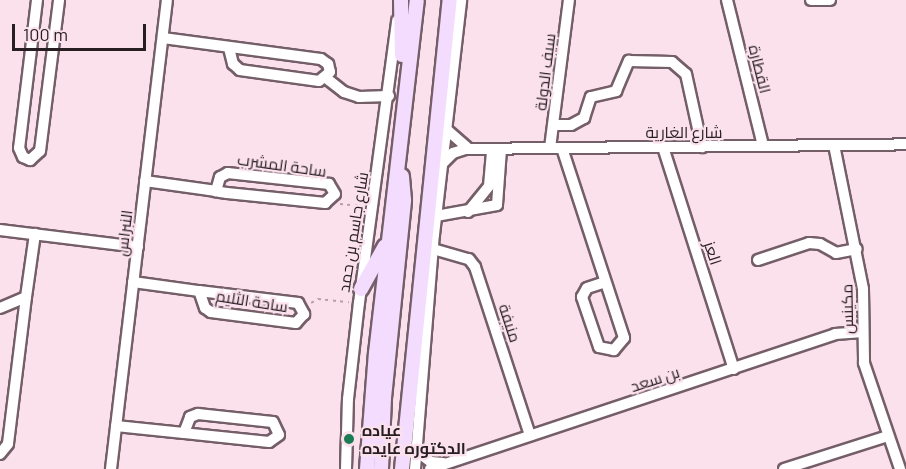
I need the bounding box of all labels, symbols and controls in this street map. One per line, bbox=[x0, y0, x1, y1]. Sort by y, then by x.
scale bar bbox=[15, 12, 148, 50]
text: 100 m bbox=[23, 23, 68, 45]
street label: سيف الدولة bbox=[531, 32, 559, 112]
street label: القطارة bbox=[745, 43, 775, 95]
street label: شارع الغارية bbox=[646, 122, 722, 142]
street label: ساحة المشرب bbox=[236, 149, 328, 181]
street label: شارع جاسم بن حمد bbox=[334, 170, 372, 294]
street label: النبراس bbox=[112, 209, 136, 257]
street label: العز bbox=[700, 239, 726, 267]
street label: مكينس bbox=[837, 284, 857, 334]
street label: ساحة الثليم bbox=[215, 286, 289, 316]
street label: منيفة bbox=[495, 301, 525, 345]
street label: بن سعد bbox=[628, 362, 682, 396]
place label: عياده الدكتوره عايده bbox=[362, 420, 466, 458]
marker: عياده الدكتوره عايده bbox=[340, 430, 358, 448]

